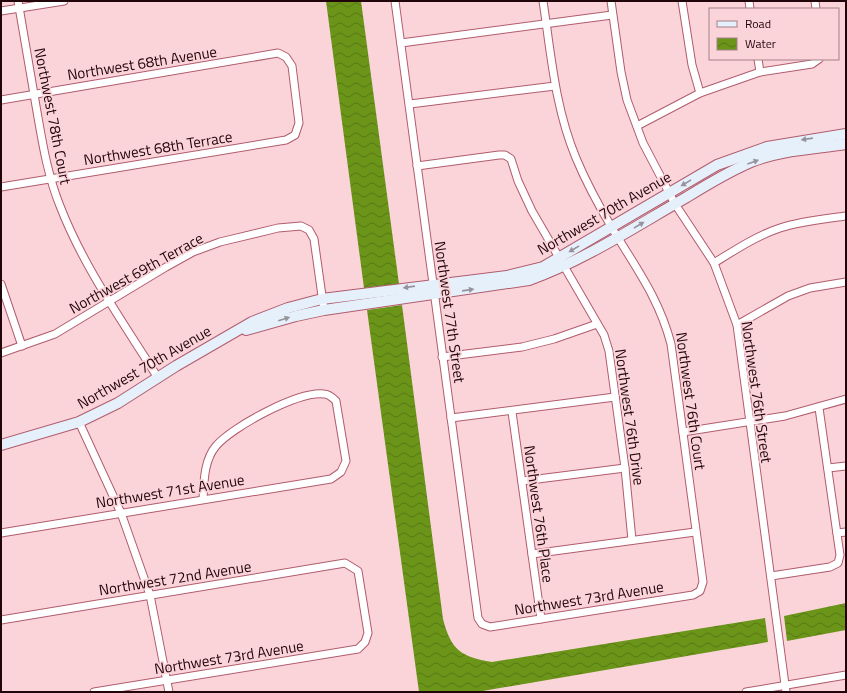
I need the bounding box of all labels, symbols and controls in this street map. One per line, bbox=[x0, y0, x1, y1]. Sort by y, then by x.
legend bbox=[709, 8, 839, 60]
text: Road bbox=[745, 14, 771, 33]
text: Water bbox=[745, 34, 776, 53]
street label: Northwest 68th Avenue bbox=[66, 40, 218, 86]
street label: Northwest 78th Court bbox=[28, 46, 78, 187]
street label: Northwest 68th Terrace bbox=[82, 125, 234, 171]
one-way arrow bbox=[801, 136, 813, 142]
one-way arrow bbox=[748, 159, 760, 165]
street label: Northwest 70th Avenue bbox=[533, 165, 675, 261]
one-way arrow bbox=[680, 180, 692, 187]
one-way arrow bbox=[633, 221, 645, 228]
street label: Northwest 69th Terrace bbox=[65, 226, 207, 320]
street label: Northwest 77th Street bbox=[429, 240, 471, 385]
one-way arrow bbox=[569, 246, 580, 253]
one-way arrow bbox=[403, 284, 415, 290]
one-way arrow bbox=[461, 287, 474, 293]
one-way arrow bbox=[278, 316, 290, 322]
street label: Northwest 70th Avenue bbox=[73, 319, 215, 415]
street label: Northwest 76th Street bbox=[736, 320, 778, 465]
street label: Northwest 76th Court bbox=[670, 331, 712, 472]
street label: Northwest 76th Drive bbox=[609, 348, 651, 486]
street label: Northwest 76th Place bbox=[518, 444, 560, 584]
street label: Northwest 71st Avenue bbox=[94, 468, 246, 514]
street label: Northwest 72nd Avenue bbox=[97, 555, 253, 601]
street label: Northwest 73rd Avenue bbox=[513, 575, 665, 621]
street label: Northwest 73rd Avenue bbox=[153, 634, 305, 680]

